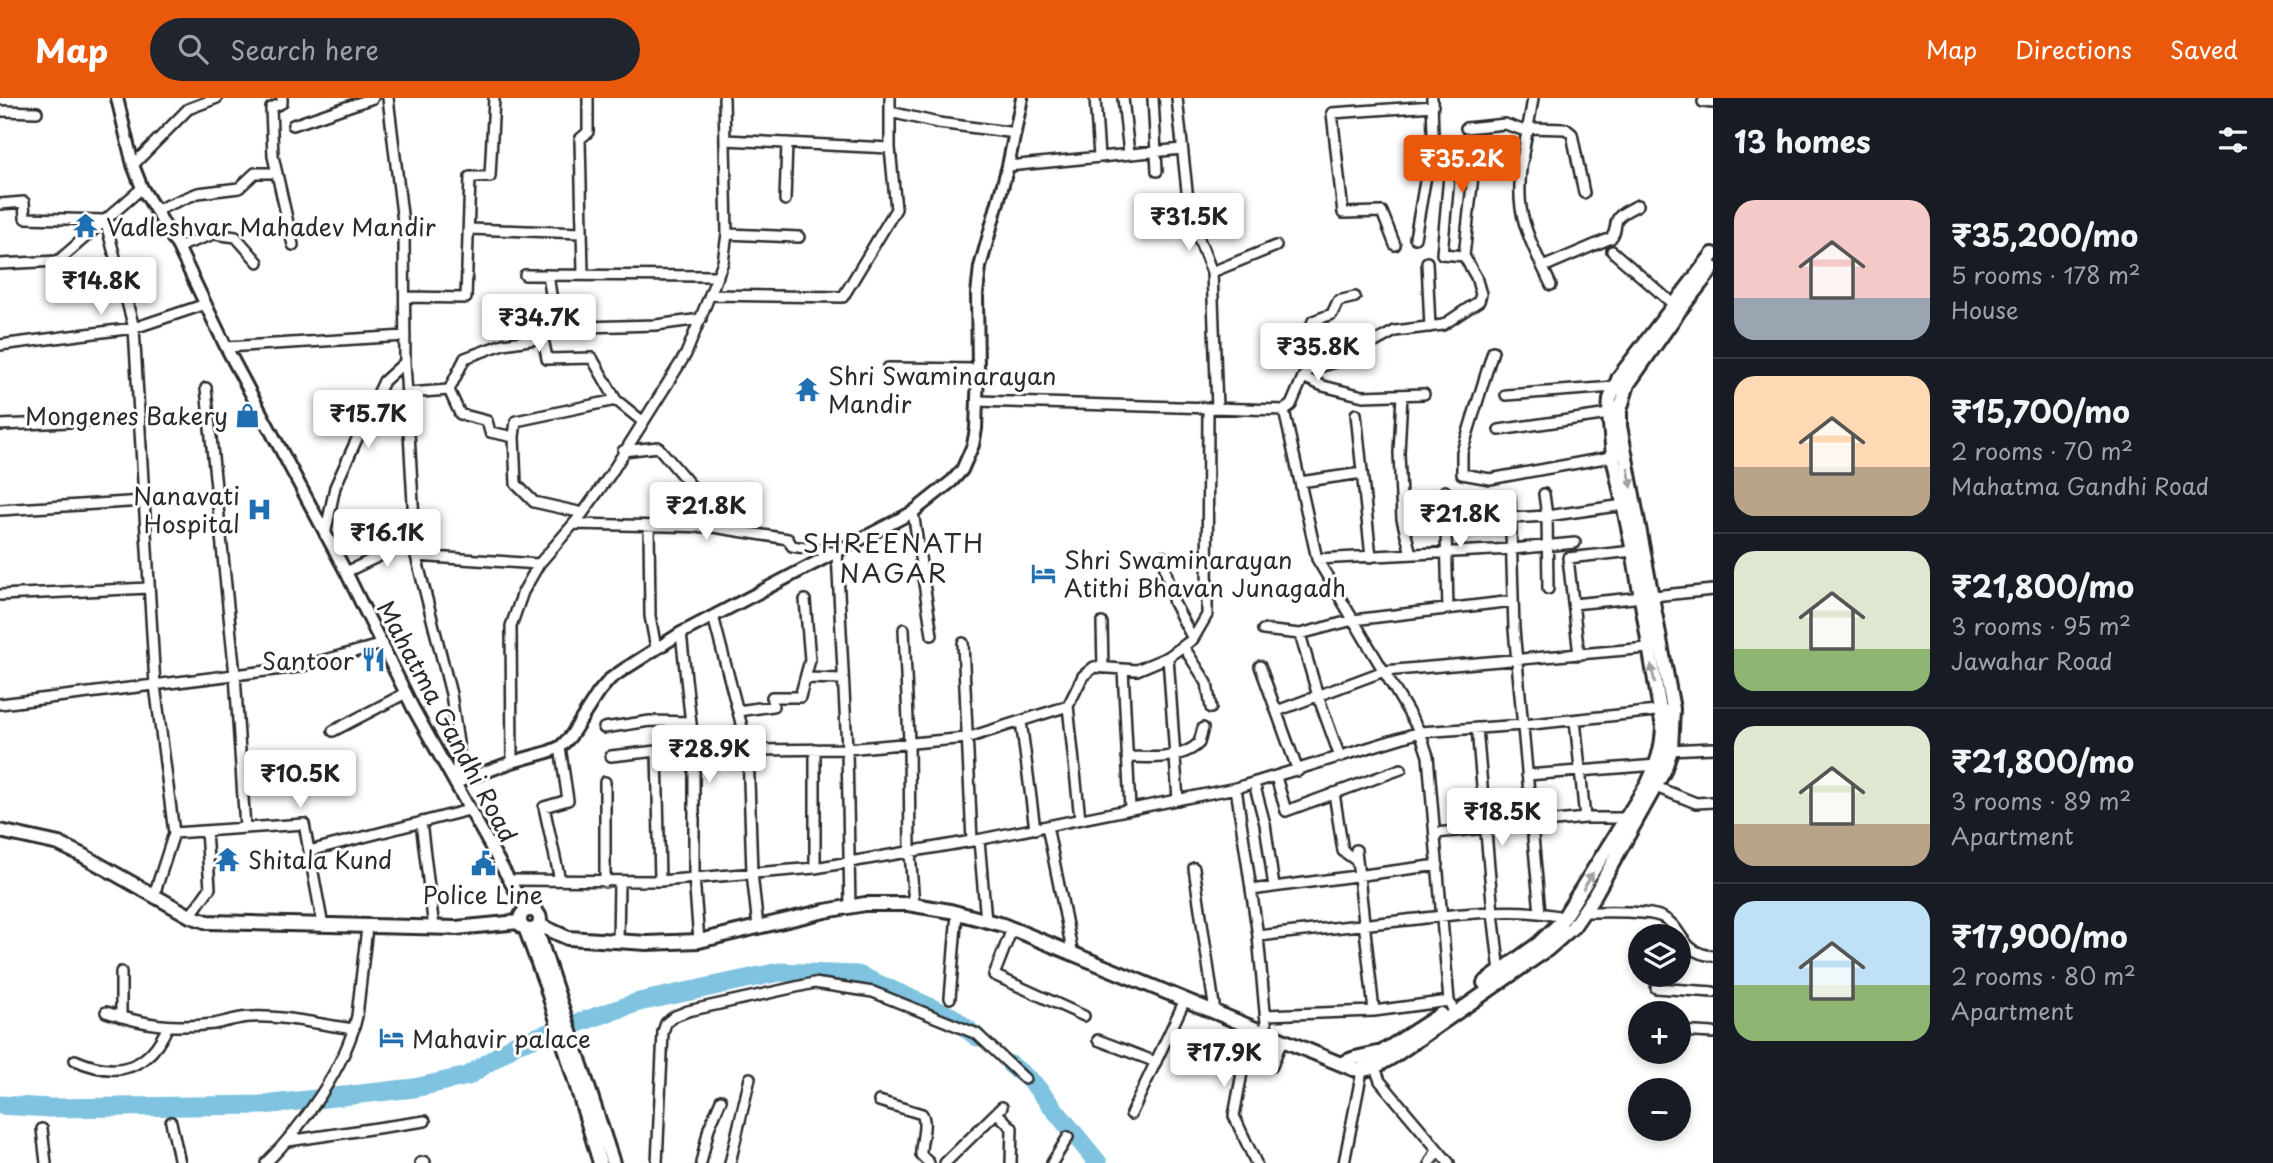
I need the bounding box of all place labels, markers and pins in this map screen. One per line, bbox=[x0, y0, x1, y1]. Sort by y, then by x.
pin: ₹35.2K bbox=[1405, 136, 1519, 195]
pin: ₹31.5K bbox=[1132, 194, 1246, 253]
place label: Vadleshvar Mahadev Mandir bbox=[106, 208, 436, 244]
temple icon: Vadleshvar Mahadev Mandir bbox=[72, 212, 100, 240]
pin: ₹14.8K bbox=[44, 258, 158, 317]
pin: ₹34.7K bbox=[482, 294, 596, 354]
pin: ₹35.8K bbox=[1261, 324, 1375, 383]
place label: Shri Swaminarayan Mandir bbox=[828, 357, 1056, 421]
temple icon: Shri Swaminarayan Mandir bbox=[794, 375, 822, 403]
pin: ₹15.7K bbox=[311, 390, 425, 450]
place label: Mongenes Bakery bbox=[25, 397, 228, 433]
shop icon: Mongenes Bakery bbox=[234, 401, 262, 429]
place label: Nanavati Hospital bbox=[133, 477, 240, 541]
pin: ₹21.8K bbox=[649, 482, 763, 542]
pin: ₹21.8K bbox=[1403, 490, 1517, 550]
hospital icon: Nanavati Hospital bbox=[246, 495, 274, 523]
pin: ₹16.1K bbox=[330, 510, 444, 569]
place label: Shri Swaminarayan Atithi Bhavan Junagadh bbox=[1064, 541, 1346, 605]
hotel icon: Shri Swaminarayan Atithi Bhavan Junagadh bbox=[1030, 559, 1058, 587]
place label: Santoor bbox=[262, 642, 355, 678]
restaurant icon: Santoor bbox=[360, 646, 388, 674]
pin: ₹28.9K bbox=[652, 726, 766, 785]
pin: ₹10.5K bbox=[243, 750, 357, 810]
pin: ₹18.5K bbox=[1445, 788, 1559, 848]
place label: Shitala Kund bbox=[248, 841, 392, 877]
temple icon: Shitala Kund bbox=[214, 845, 242, 873]
public building icon: Police Line bbox=[469, 849, 497, 877]
place label: Police Line bbox=[423, 876, 543, 912]
place label: Mahavir palace bbox=[412, 1020, 591, 1056]
hotel icon: Mahavir palace bbox=[378, 1024, 406, 1052]
pin: ₹17.9K bbox=[1167, 1030, 1281, 1089]

